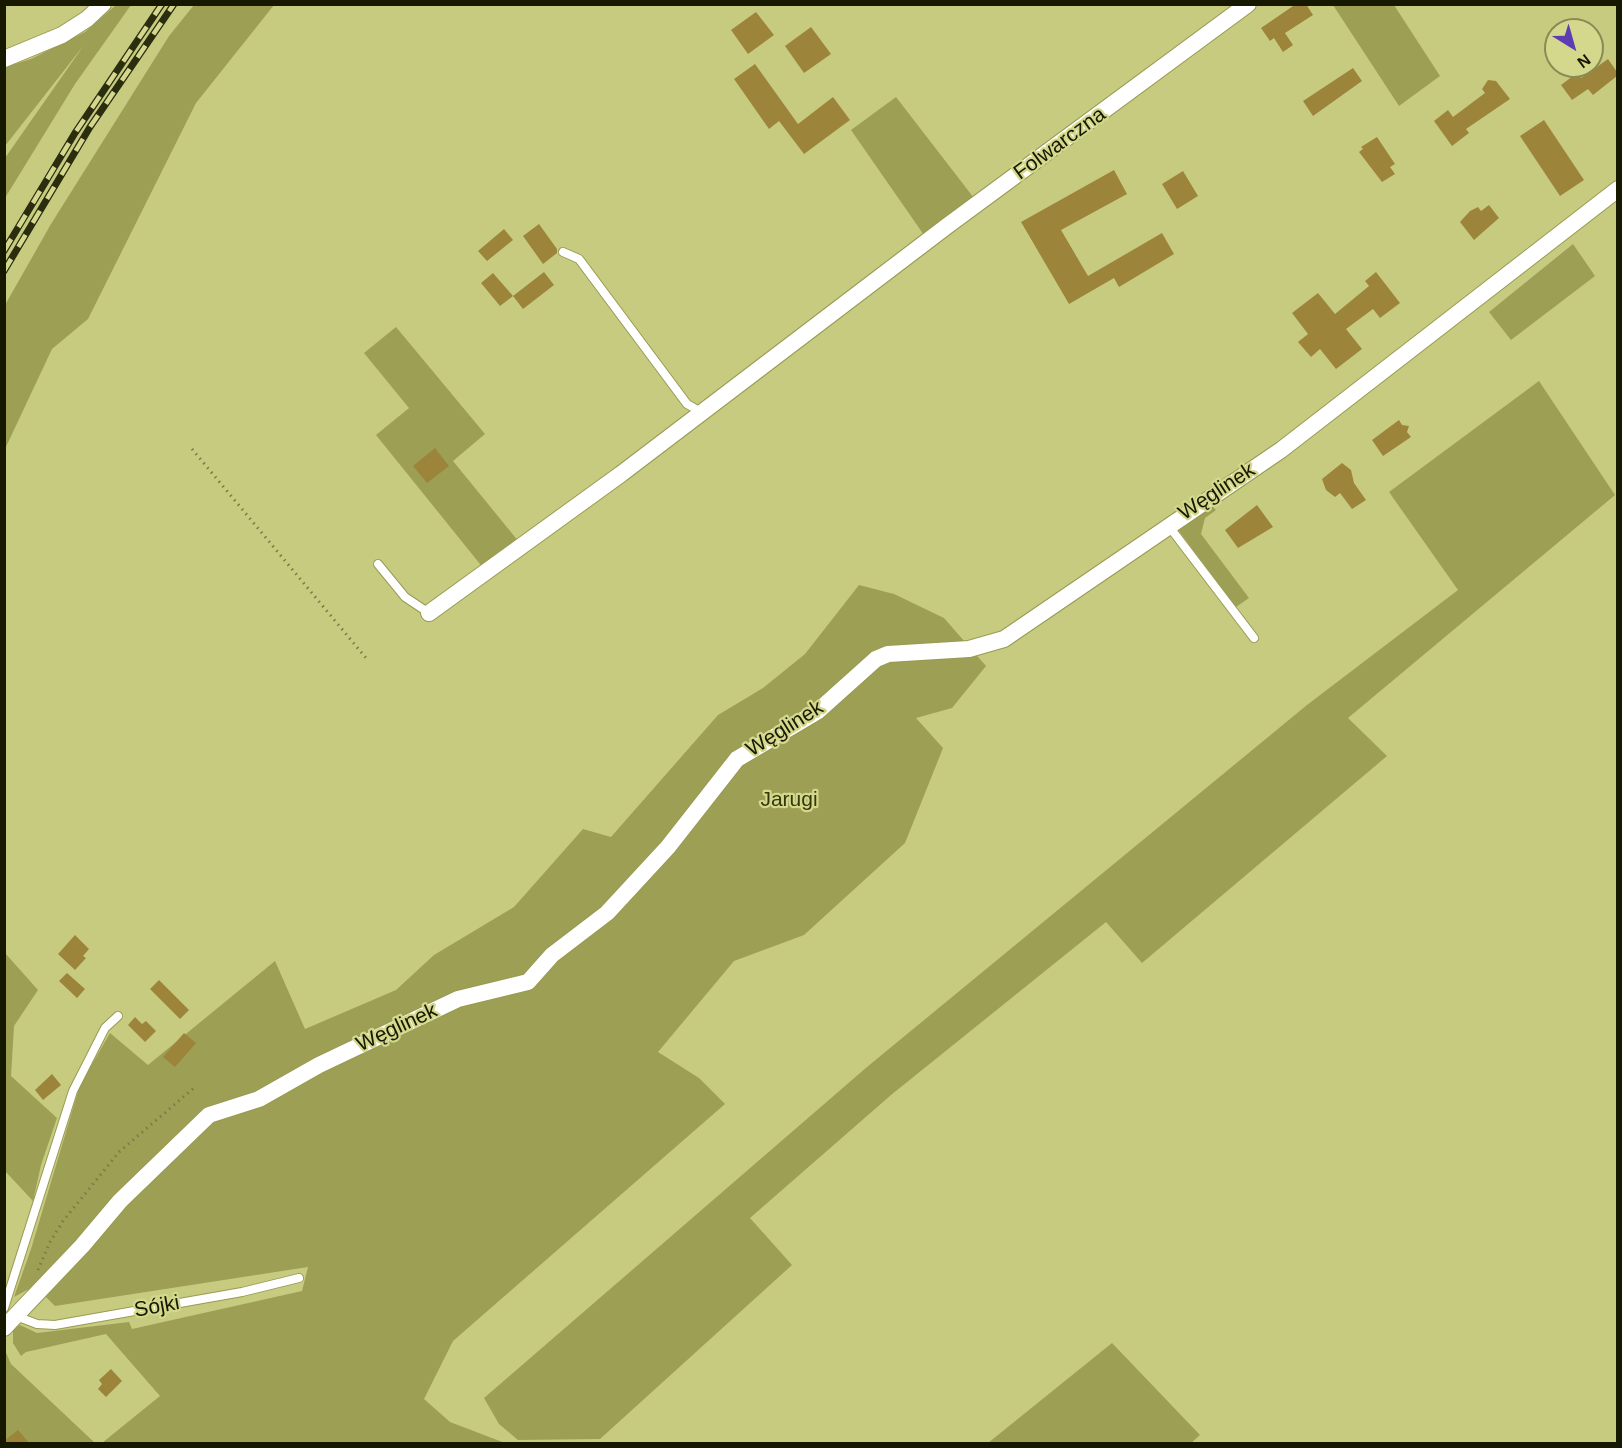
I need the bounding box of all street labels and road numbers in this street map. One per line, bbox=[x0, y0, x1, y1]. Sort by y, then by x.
street label: Folwarczna bbox=[1009, 102, 1111, 186]
street label: Węglinek bbox=[1174, 458, 1260, 526]
street label: Węglinek bbox=[742, 695, 828, 763]
street label: Węglinek bbox=[353, 998, 441, 1058]
street label: Sójki bbox=[132, 1291, 182, 1323]

